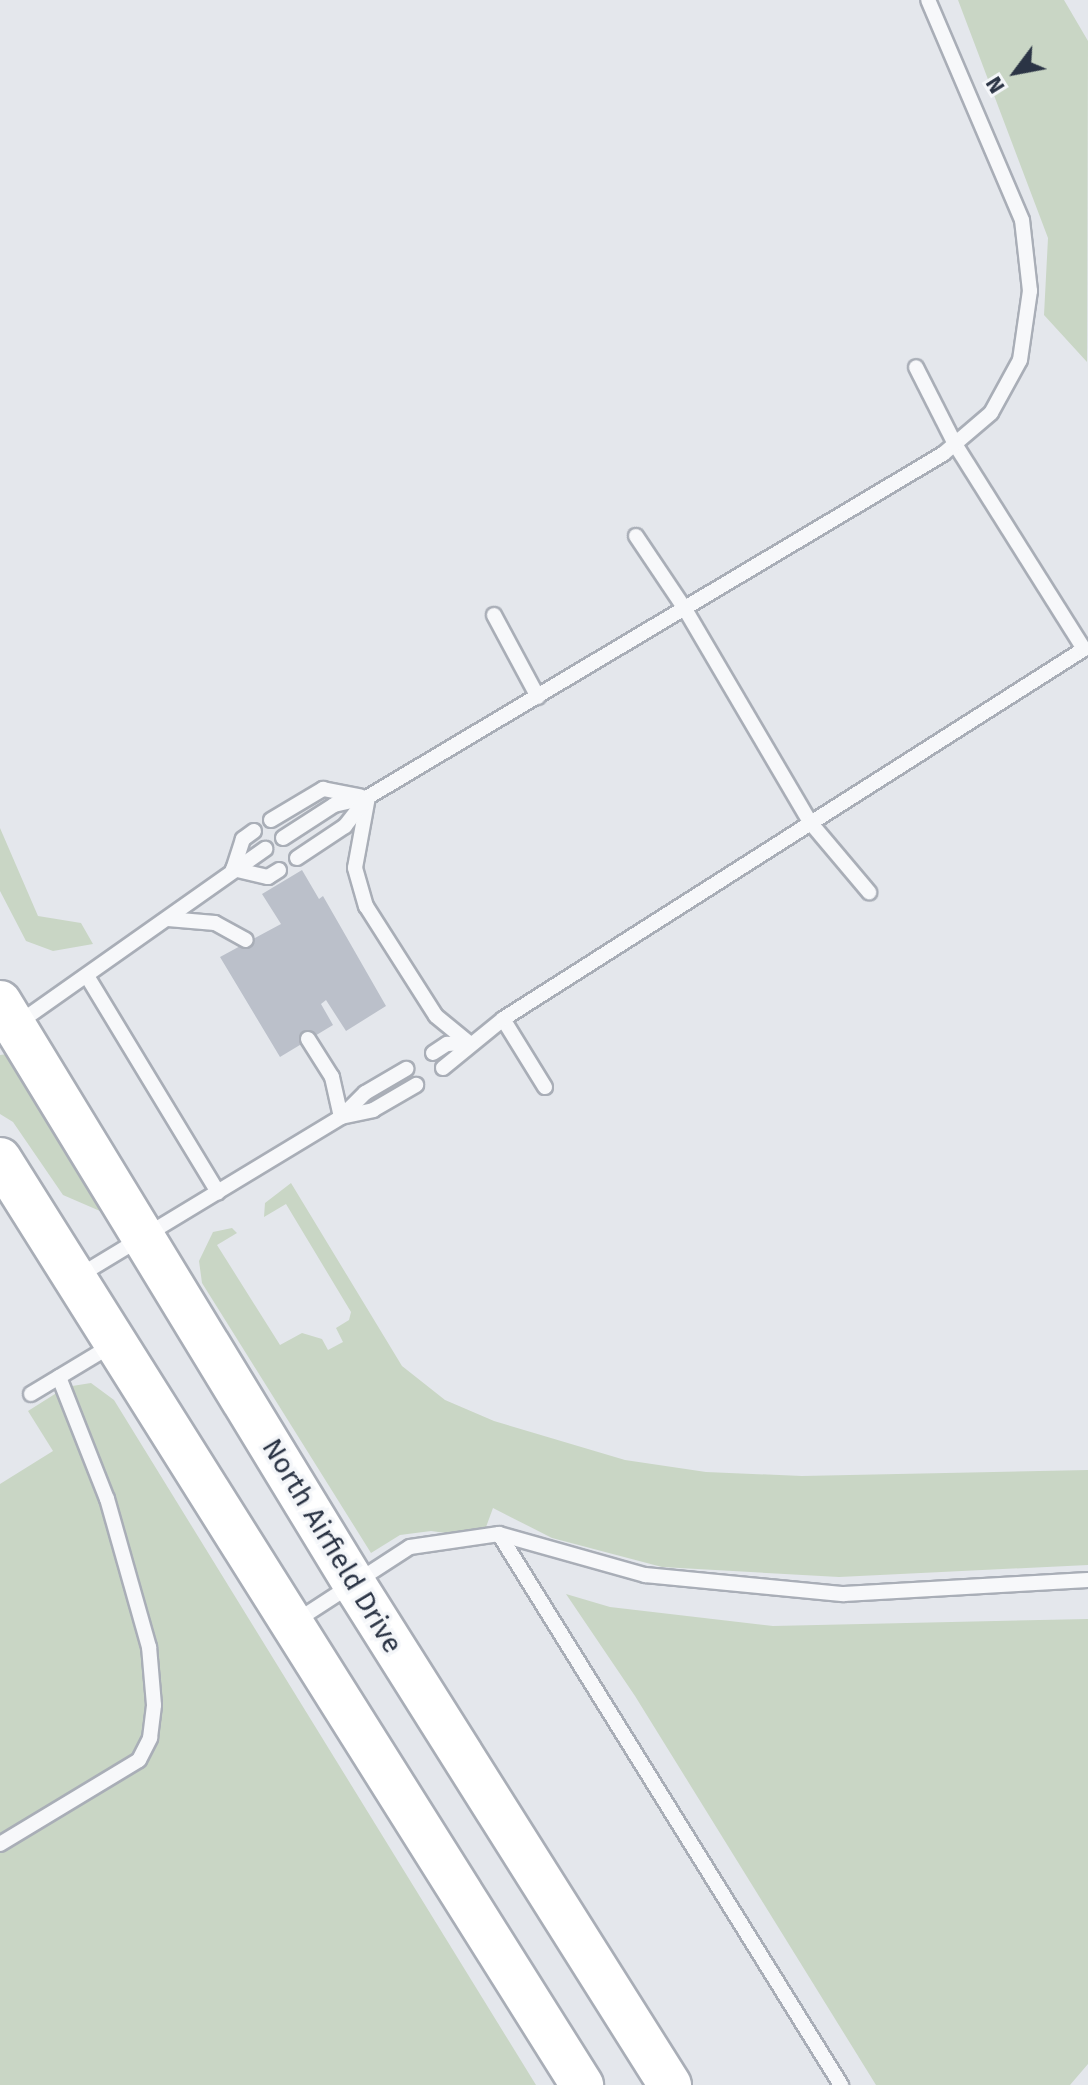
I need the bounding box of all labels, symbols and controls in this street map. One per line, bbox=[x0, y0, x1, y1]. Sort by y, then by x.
north arrow bbox=[976, 32, 1056, 112]
text: N bbox=[980, 72, 1011, 98]
street label: North Airfield Drive bbox=[255, 1433, 409, 1659]

